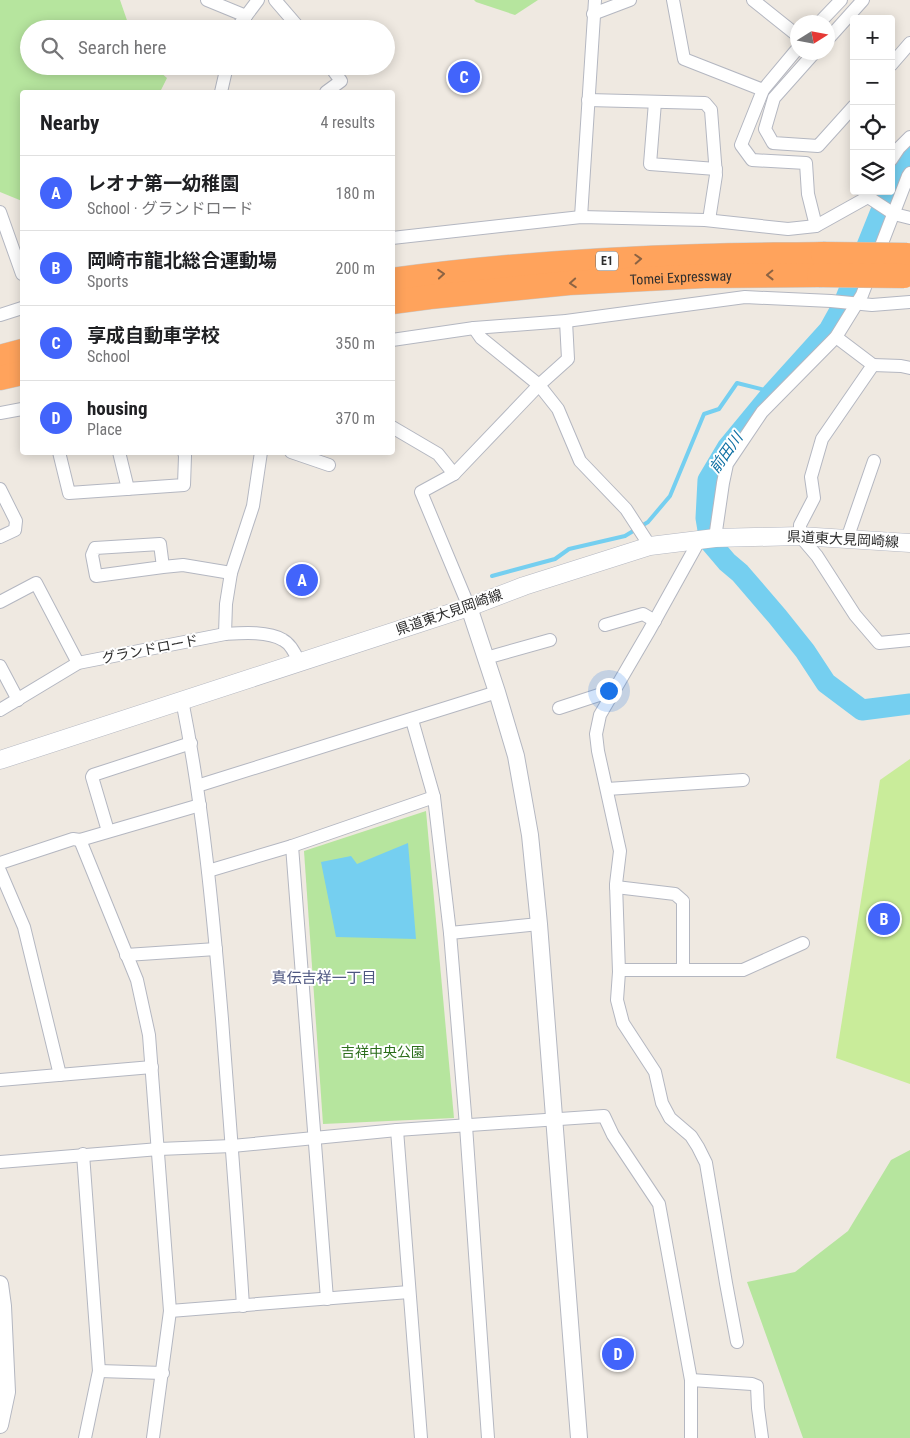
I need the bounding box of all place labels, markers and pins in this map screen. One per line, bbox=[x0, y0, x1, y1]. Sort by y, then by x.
pin: C bbox=[448, 58, 480, 96]
pin: A bbox=[286, 561, 318, 599]
pin: B bbox=[868, 900, 900, 938]
pin: D bbox=[602, 1335, 634, 1373]

